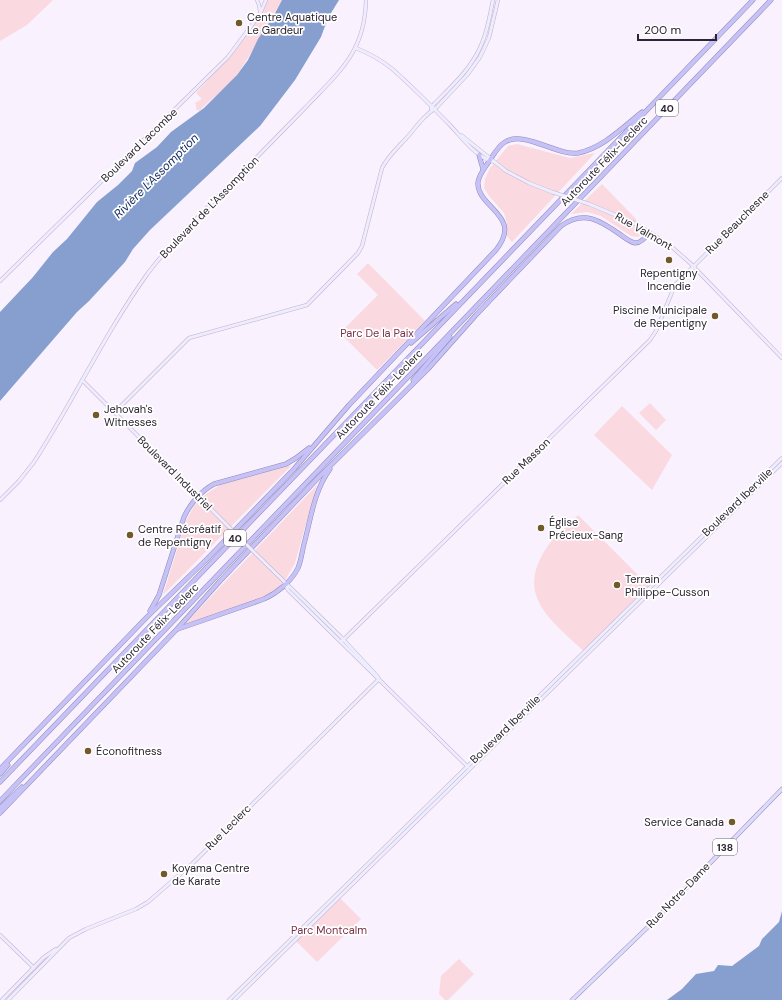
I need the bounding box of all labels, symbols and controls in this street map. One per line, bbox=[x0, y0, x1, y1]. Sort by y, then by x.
place label: Centre Aquatique Le Gardeur bbox=[247, 10, 337, 37]
scale bar bbox=[638, 16, 716, 42]
marker: Centre Aquatique Le Gardeur bbox=[234, 18, 244, 28]
text: 200 m bbox=[644, 22, 681, 38]
road number: 40 bbox=[656, 100, 678, 116]
street label: Boulevard Lacombe bbox=[98, 105, 180, 185]
street label: Autoroute Félix-Leclerc bbox=[557, 113, 651, 209]
water label: Rivière L'Assomption bbox=[110, 130, 202, 222]
street label: Boulevard de L'Assomption bbox=[157, 153, 261, 261]
street label: Rue Beauchesne bbox=[702, 187, 772, 257]
street label: Rue Valmont bbox=[613, 209, 675, 253]
marker: Repentigny Incendie bbox=[664, 255, 674, 265]
place label: Repentigny Incendie bbox=[640, 266, 698, 293]
place label: Piscine Municipale de Repentigny bbox=[613, 303, 707, 330]
marker: Piscine Municipale de Repentigny bbox=[710, 311, 720, 321]
park label: Parc De la Paix bbox=[340, 326, 414, 340]
street label: Autoroute Félix-Leclerc bbox=[332, 346, 426, 442]
place label: Jehovah's Witnesses bbox=[104, 402, 157, 429]
marker: Jehovah's Witnesses bbox=[91, 410, 101, 420]
street label: Boulevard Industriel bbox=[135, 433, 215, 513]
street label: Rue Masson bbox=[499, 435, 553, 487]
street label: Boulevard Iberville bbox=[699, 465, 775, 539]
place label: Église Précieux-Sang bbox=[549, 515, 623, 542]
place label: Centre Récréatif de Repentigny bbox=[138, 522, 221, 549]
marker: Église Précieux-Sang bbox=[536, 523, 546, 533]
marker: Centre Récréatif de Repentigny bbox=[125, 530, 135, 540]
road number: 40 bbox=[224, 530, 246, 546]
place label: Terrain Philippe-Cusson bbox=[625, 572, 709, 599]
street label: Autoroute Félix-Leclerc bbox=[108, 580, 202, 676]
marker: Terrain Philippe-Cusson bbox=[612, 580, 622, 590]
street label: Boulevard Iberville bbox=[467, 692, 543, 766]
place label: Éconofitness bbox=[96, 744, 162, 758]
marker: Éconofitness bbox=[83, 746, 93, 756]
street label: Rue Leclerc bbox=[202, 801, 254, 853]
place label: Service Canada bbox=[644, 815, 724, 829]
marker: Service Canada bbox=[727, 817, 737, 827]
road number: 138 bbox=[713, 839, 737, 855]
street label: Rue Notre-Dame bbox=[643, 859, 713, 931]
place label: Koyama Centre de Karate bbox=[172, 861, 249, 888]
marker: Koyama Centre de Karate bbox=[159, 869, 169, 879]
park label: Parc Montcalm bbox=[291, 923, 367, 937]

